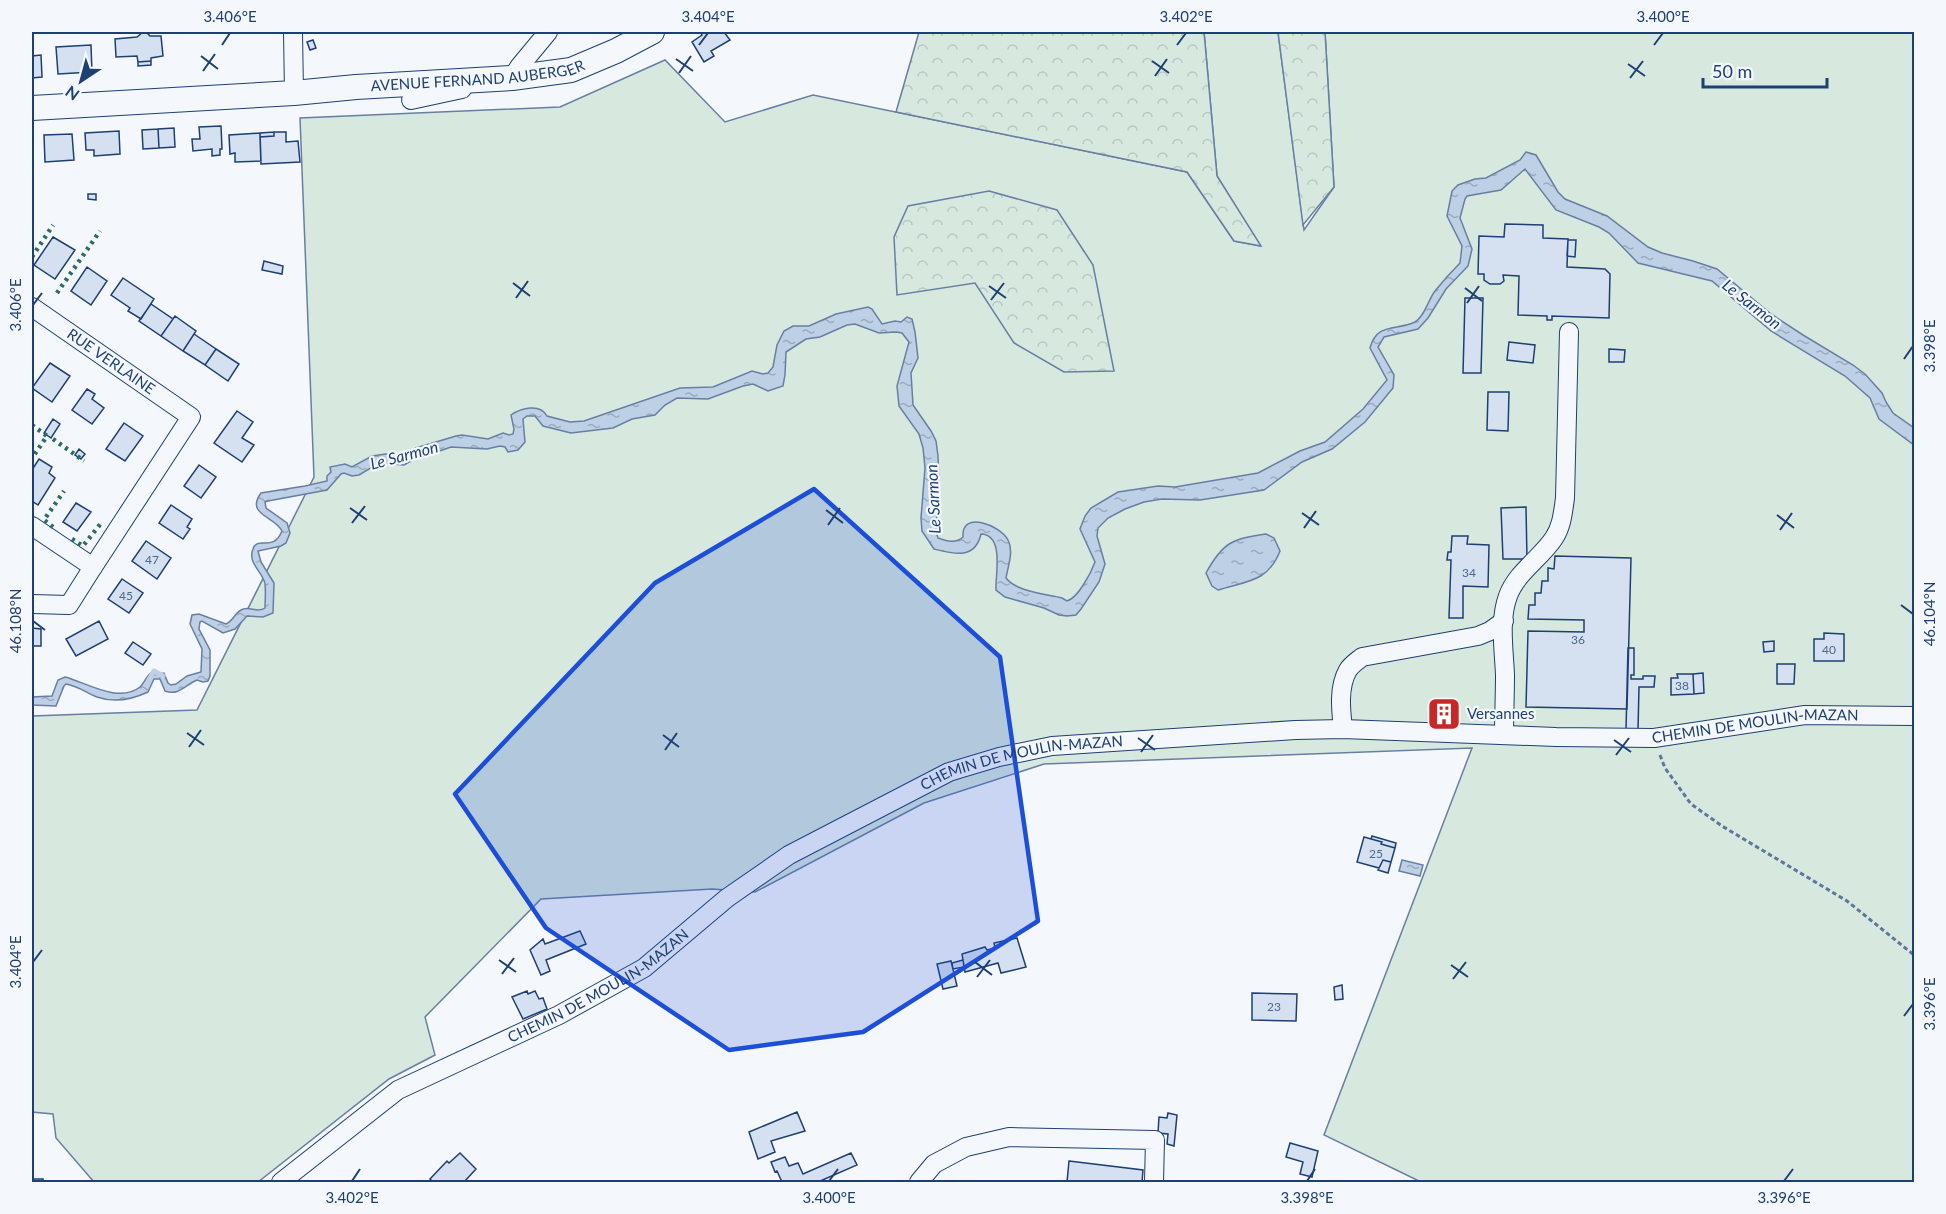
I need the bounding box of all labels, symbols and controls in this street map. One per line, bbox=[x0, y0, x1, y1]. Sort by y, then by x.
text: 3.406°E bbox=[203, 7, 257, 25]
text: 3.404°E bbox=[681, 7, 735, 25]
text: 3.402°E bbox=[1159, 7, 1213, 25]
text: 3.400°E bbox=[1636, 7, 1690, 25]
north arrow bbox=[51, 51, 111, 111]
scale bar bbox=[1703, 51, 1828, 89]
street label: AVENUE FERNAND AUBERGER bbox=[370, 55, 588, 94]
text: 50 m bbox=[1712, 60, 1752, 82]
text: N bbox=[61, 82, 82, 105]
water label: Le Sarmon bbox=[1719, 275, 1786, 332]
text: 3.406°E bbox=[6, 278, 24, 332]
text: 3.398°E bbox=[1920, 319, 1938, 373]
street label: RUE VERLAINE bbox=[64, 324, 159, 397]
water label: Le Sarmon bbox=[368, 436, 440, 473]
water label: Le Sarmon bbox=[921, 464, 944, 534]
house number: 47 bbox=[145, 552, 159, 567]
house number: 34 bbox=[1462, 565, 1476, 580]
text: 46.104°N bbox=[1920, 582, 1938, 646]
house number: 45 bbox=[119, 588, 133, 603]
text: 46.108°N bbox=[6, 589, 24, 653]
house number: 36 bbox=[1571, 632, 1585, 647]
house number: 40 bbox=[1822, 642, 1836, 657]
house number: 38 bbox=[1675, 678, 1689, 693]
building icon: Versannes bbox=[1426, 696, 1462, 732]
place label: Versannes bbox=[1467, 704, 1534, 722]
street label: CHEMIN DE MOULIN-MAZAN bbox=[1651, 705, 1859, 746]
street label: CHEMIN DE MOULIN-MAZAN bbox=[917, 731, 1123, 793]
house number: 25 bbox=[1369, 846, 1383, 861]
street label: CHEMIN DE MOULIN-MAZAN bbox=[504, 925, 692, 1046]
text: 3.404°E bbox=[6, 935, 24, 989]
text: 3.396°E bbox=[1920, 977, 1938, 1031]
house number: 23 bbox=[1267, 999, 1281, 1014]
text: 3.402°E bbox=[325, 1188, 379, 1206]
text: 3.400°E bbox=[802, 1188, 856, 1206]
text: 3.398°E bbox=[1280, 1188, 1334, 1206]
text: 3.396°E bbox=[1757, 1188, 1811, 1206]

